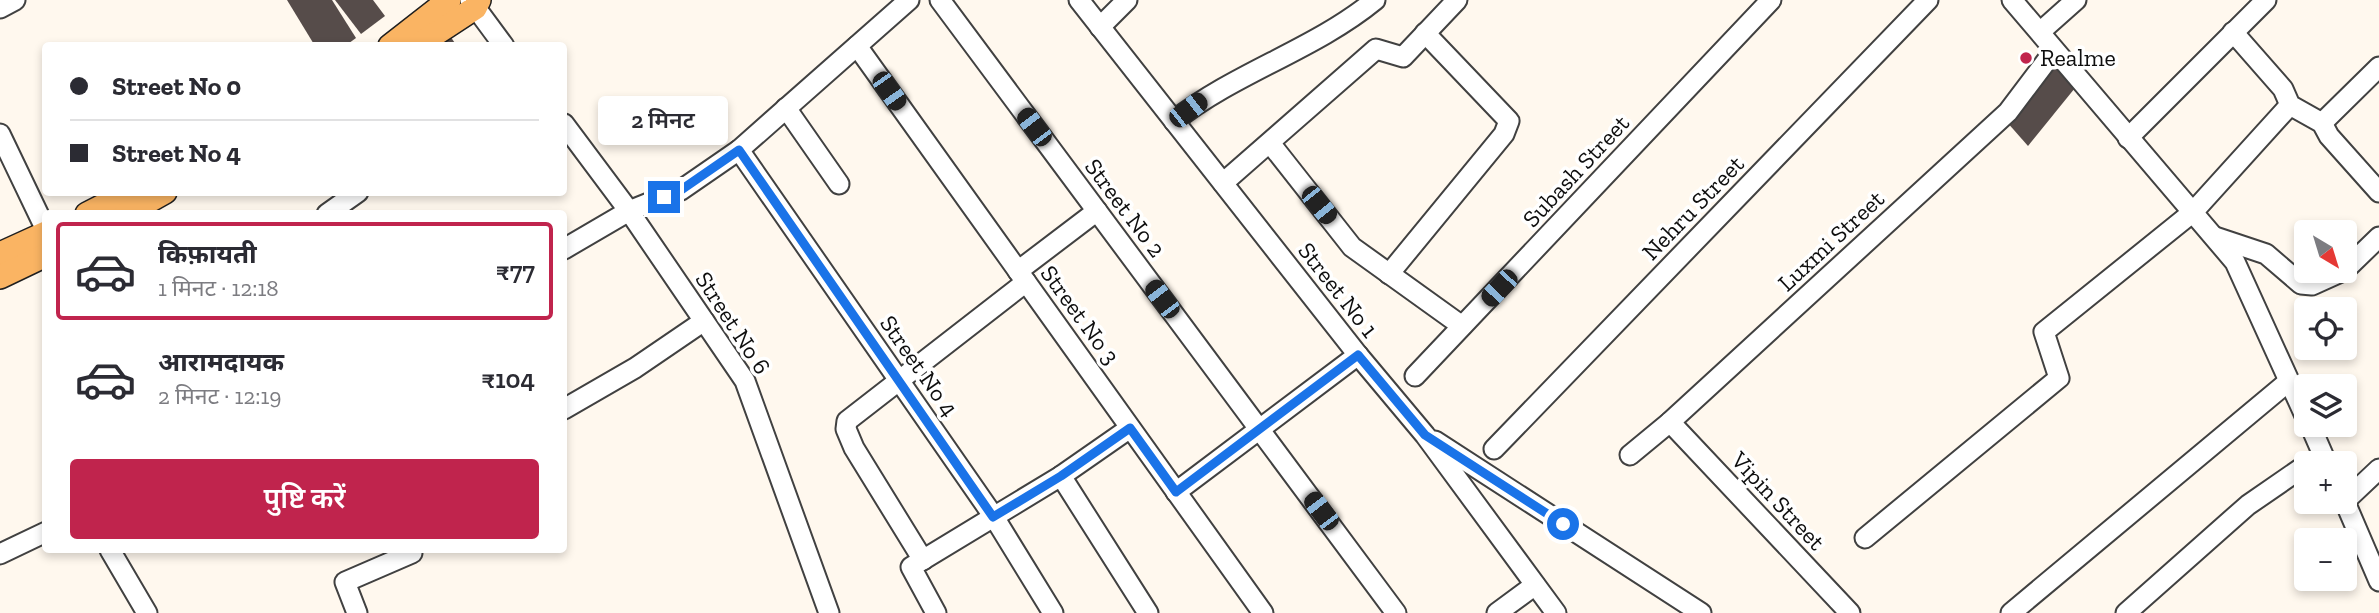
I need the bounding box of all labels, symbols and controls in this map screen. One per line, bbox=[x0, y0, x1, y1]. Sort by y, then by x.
place label: Realme bbox=[2040, 43, 2116, 72]
marker: Realme bbox=[2018, 50, 2034, 66]
car bbox=[869, 68, 910, 114]
text: Street No 0 bbox=[112, 70, 241, 102]
car bbox=[1165, 89, 1212, 131]
callout: 2 मिनट bbox=[599, 96, 729, 144]
car bbox=[1013, 104, 1056, 150]
text: 2 मिनट bbox=[631, 106, 695, 134]
street label: Subash Street bbox=[1516, 108, 1635, 233]
text: Street No 4 bbox=[112, 137, 241, 169]
street label: Nehru Street bbox=[1636, 149, 1750, 266]
street label: Street No 2 bbox=[1079, 153, 1172, 263]
route end bbox=[648, 181, 680, 213]
car bbox=[1298, 182, 1341, 228]
street label: Luxmi Street bbox=[1771, 184, 1890, 297]
north arrow bbox=[2294, 220, 2357, 284]
map controls bbox=[2294, 220, 2357, 591]
street label: Street No 1 bbox=[1292, 236, 1385, 343]
text: किफ़ायती bbox=[158, 238, 257, 270]
icon: car bbox=[74, 240, 137, 303]
text: ₹77 bbox=[496, 255, 535, 287]
street label: Street No 3 bbox=[1035, 260, 1126, 370]
car bbox=[1477, 265, 1522, 311]
street label: Street No 6 bbox=[690, 266, 777, 379]
text: 1 मिनट · 12:18 bbox=[158, 274, 279, 302]
car bbox=[1141, 276, 1184, 322]
button: locate bbox=[2294, 297, 2357, 360]
street label: Street No 4 bbox=[874, 310, 965, 422]
text: आरामदायक bbox=[158, 346, 284, 378]
icon: car bbox=[74, 348, 137, 411]
text: ₹104 bbox=[481, 363, 535, 395]
button: layers bbox=[2294, 374, 2357, 437]
text: 2 मिनट · 12:19 bbox=[158, 382, 282, 410]
street label: Vipin Street bbox=[1725, 445, 1831, 556]
button: + bbox=[2294, 451, 2357, 514]
button: पुष्टि करें bbox=[70, 459, 539, 539]
car bbox=[1300, 488, 1343, 534]
route start bbox=[1547, 508, 1579, 540]
button: − bbox=[2294, 528, 2357, 591]

